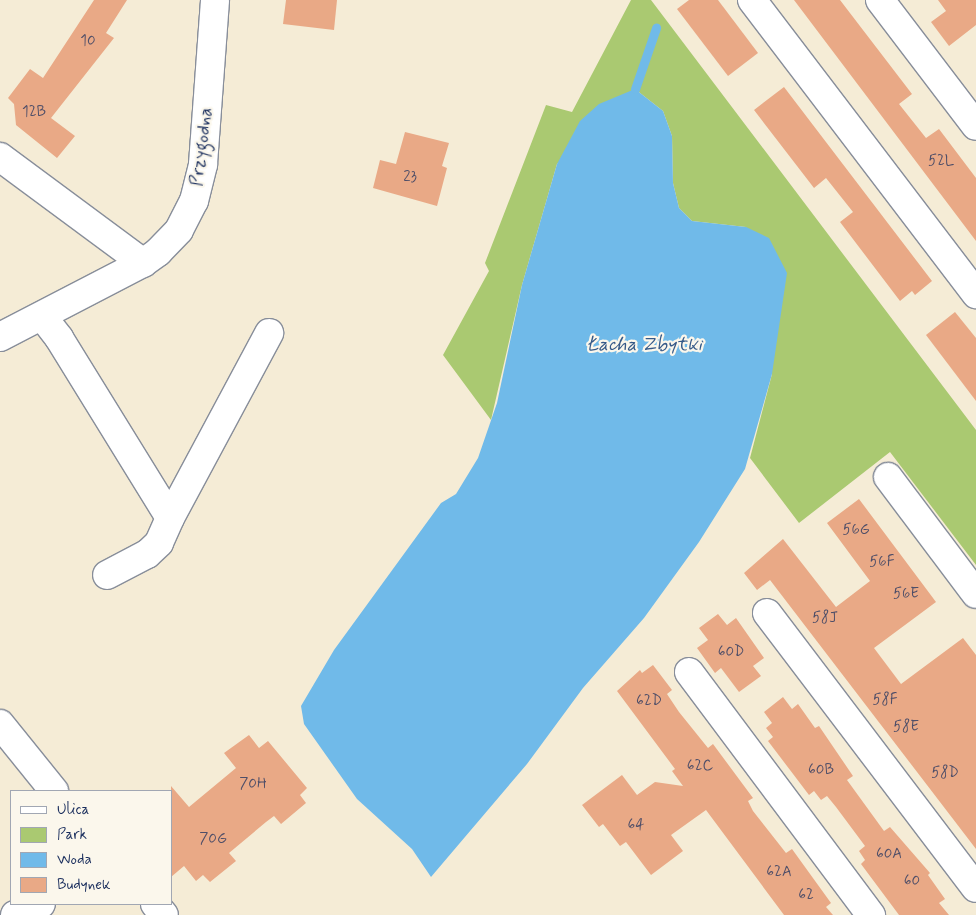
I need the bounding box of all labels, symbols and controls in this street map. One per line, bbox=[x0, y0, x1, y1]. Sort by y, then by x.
house number: 10 bbox=[80, 33, 96, 51]
house number: 12B bbox=[22, 104, 46, 122]
street label: Przygodna bbox=[186, 106, 218, 188]
house number: 52L bbox=[928, 153, 954, 171]
house number: 23 bbox=[403, 169, 417, 187]
water label: Łacha Zbytki bbox=[586, 334, 702, 356]
house number: 56G bbox=[842, 522, 870, 540]
house number: 56F bbox=[869, 554, 895, 572]
house number: 56E bbox=[893, 586, 919, 604]
house number: 58J bbox=[812, 610, 838, 628]
house number: 60D bbox=[718, 644, 744, 662]
house number: 58F bbox=[872, 692, 898, 710]
house number: 62D bbox=[636, 693, 662, 711]
house number: 58E bbox=[893, 719, 919, 737]
house number: 62C bbox=[687, 758, 713, 776]
house number: 60B bbox=[808, 762, 834, 780]
house number: 58D bbox=[931, 765, 959, 783]
house number: 70H bbox=[239, 776, 267, 794]
legend bbox=[10, 790, 172, 905]
text: Ulica bbox=[57, 800, 89, 820]
house number: 64 bbox=[628, 817, 644, 835]
text: Park bbox=[57, 825, 87, 845]
house number: 70G bbox=[199, 831, 227, 849]
house number: 60A bbox=[876, 846, 902, 864]
text: Woda bbox=[57, 850, 92, 870]
house number: 62A bbox=[766, 864, 792, 882]
house number: 60 bbox=[904, 873, 920, 891]
text: Budynek bbox=[57, 875, 111, 895]
house number: 62 bbox=[798, 887, 814, 905]

